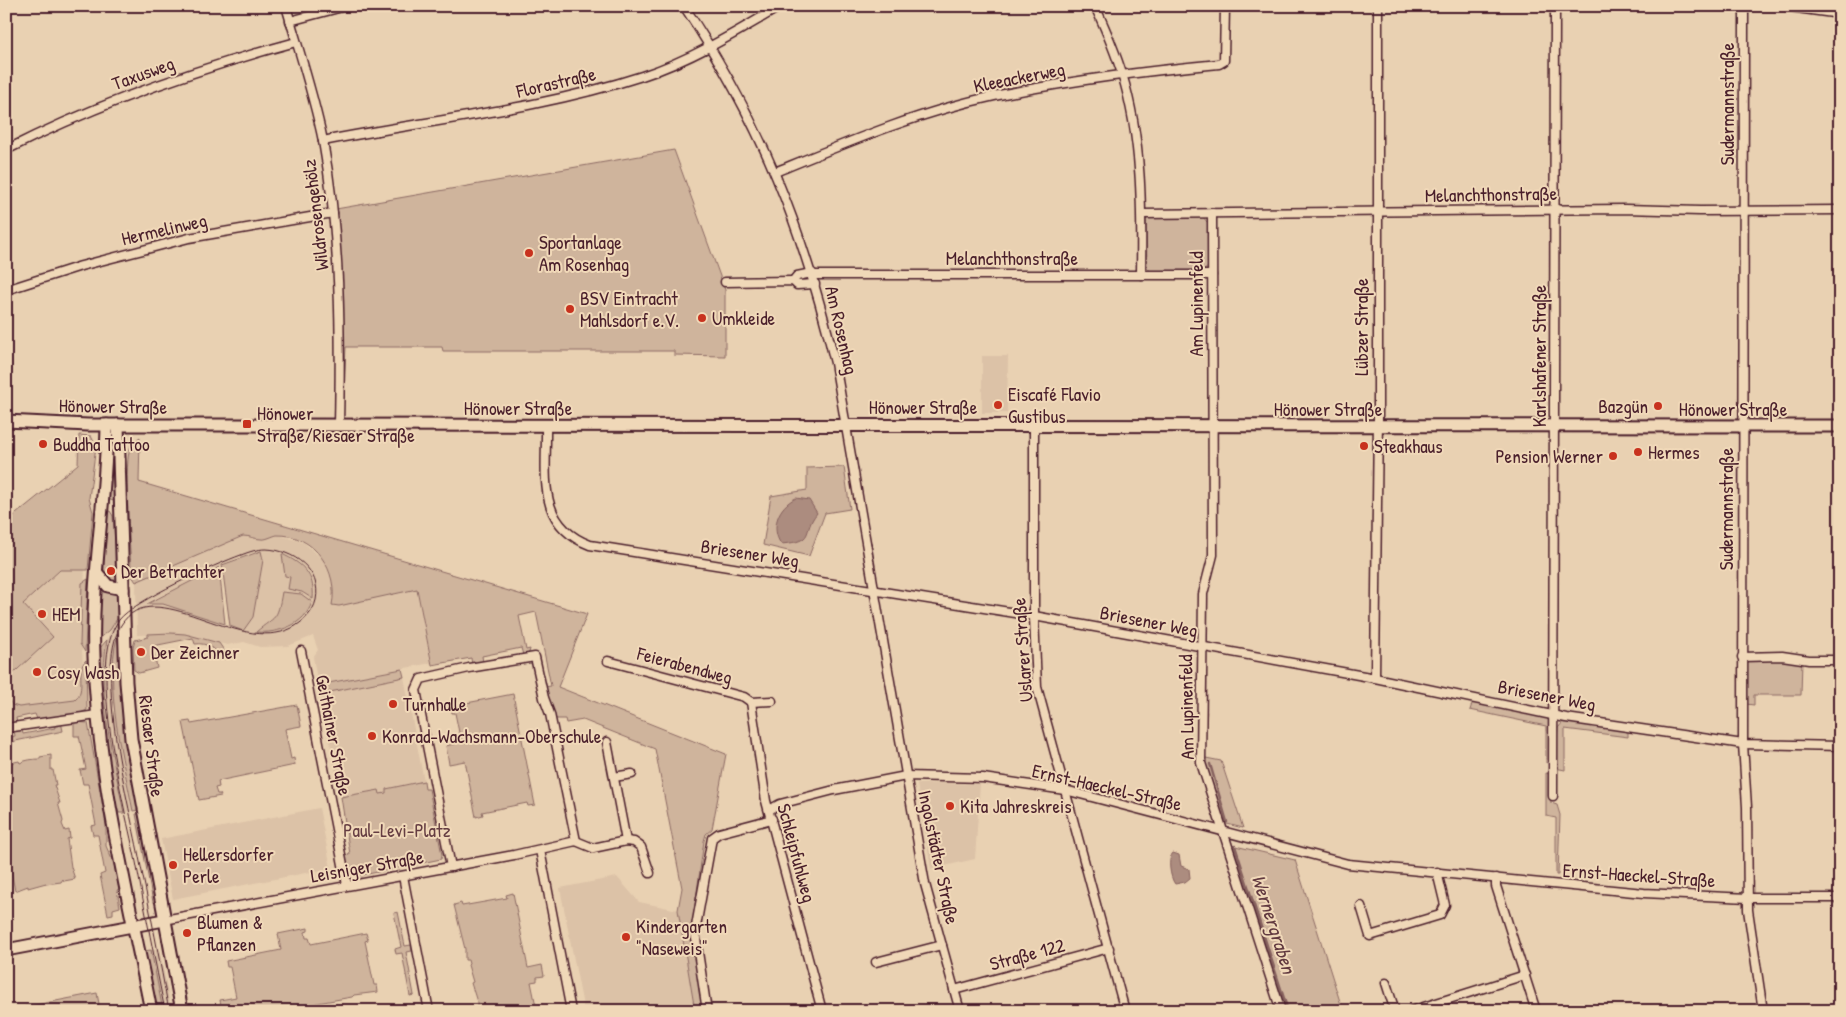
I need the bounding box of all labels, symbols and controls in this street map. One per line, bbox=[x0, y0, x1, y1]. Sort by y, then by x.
street label: Sudermannstraße bbox=[1714, 42, 1740, 165]
street label: Taxusweg bbox=[108, 50, 178, 96]
street label: Kleeackerweg bbox=[971, 55, 1067, 99]
street label: Florastraße bbox=[513, 60, 599, 104]
street label: Wildrosengehölz bbox=[295, 158, 335, 272]
street label: Melanchthonstraße bbox=[1425, 180, 1558, 208]
street label: Hermelinweg bbox=[119, 207, 209, 251]
place label: Sportanlage Am Rosenhag bbox=[539, 229, 629, 277]
street label: Melanchthonstraße bbox=[946, 245, 1079, 271]
marker: Sportanlage Am Rosenhag bbox=[523, 247, 535, 259]
street label: Am Lupinenfeld bbox=[1183, 251, 1209, 357]
street label: Lübzer Straße bbox=[1348, 278, 1374, 376]
street label: Am Rosenhag bbox=[819, 283, 865, 377]
street label: Karlshafener Straße bbox=[1526, 284, 1552, 427]
place label: BSV Eintracht Mahlsdorf e.V. bbox=[580, 285, 679, 333]
marker: BSV Eintracht Mahlsdorf e.V. bbox=[564, 303, 576, 315]
place label: Umkleide bbox=[712, 305, 776, 331]
marker: Umkleide bbox=[696, 312, 708, 324]
place label: Eiscafé Flavio Gustibus bbox=[1008, 381, 1101, 429]
street label: Hönower Straße bbox=[59, 392, 168, 420]
place label: Bazgün bbox=[1598, 393, 1648, 419]
street label: Hönower Straße bbox=[869, 394, 978, 420]
street label: Hönower Straße bbox=[464, 395, 573, 421]
street label: Hönower Straße bbox=[1274, 396, 1383, 422]
street label: Hönower Straße bbox=[1679, 396, 1788, 422]
marker: Eiscafé Flavio Gustibus bbox=[992, 399, 1004, 411]
place label: Hönower Straße/Riesaer Straße bbox=[257, 400, 415, 448]
marker: Bazgün bbox=[1652, 400, 1664, 412]
marker: Hönower Straße/Riesaer Straße bbox=[241, 418, 253, 430]
place label: Buddha Tattoo bbox=[53, 431, 150, 457]
place label: Steakhaus bbox=[1374, 433, 1443, 459]
marker: Buddha Tattoo bbox=[37, 438, 49, 450]
place label: Hermes bbox=[1648, 439, 1700, 465]
marker: Steakhaus bbox=[1358, 440, 1370, 452]
place label: Pension Werner bbox=[1495, 443, 1604, 469]
marker: Hermes bbox=[1632, 446, 1644, 458]
street label: Sudermannstraße bbox=[1713, 447, 1739, 570]
marker: Pension Werner bbox=[1607, 450, 1619, 462]
street label: Briesener Weg bbox=[699, 532, 801, 574]
place label: Der Betrachter bbox=[121, 558, 225, 584]
marker: Der Betrachter bbox=[105, 565, 117, 577]
street label: Uslarer Straße bbox=[1005, 597, 1039, 703]
street label: Briesener Weg bbox=[1098, 599, 1200, 643]
place label: HEM bbox=[52, 601, 81, 627]
marker: HEM bbox=[36, 608, 48, 620]
place label: Der Zeichner bbox=[151, 639, 240, 665]
street label: Feierabendweg bbox=[634, 640, 735, 690]
marker: Der Zeichner bbox=[135, 646, 147, 658]
street label: Am Lupinenfeld bbox=[1172, 654, 1200, 760]
place label: Cosy Wash bbox=[47, 659, 119, 685]
marker: Cosy Wash bbox=[31, 666, 43, 678]
street label: Geithainer Straße bbox=[310, 672, 359, 798]
street label: Briesener Weg bbox=[1496, 673, 1598, 717]
place label: Turnhalle bbox=[403, 691, 467, 717]
street label: Riesaer Straße bbox=[133, 694, 171, 799]
marker: Turnhalle bbox=[387, 698, 399, 710]
place label: Konrad-Wachsmann-Oberschule bbox=[382, 723, 602, 749]
marker: Konrad-Wachsmann-Oberschule bbox=[366, 730, 378, 742]
street label: Ernst-Haeckel-Straße bbox=[1030, 757, 1185, 817]
street label: Ingolstädter Straße bbox=[912, 788, 966, 927]
place label: Kita Jahreskreis bbox=[960, 793, 1072, 819]
marker: Kita Jahreskreis bbox=[944, 800, 956, 812]
street label: Schleipfuhlweg bbox=[771, 801, 823, 905]
park label: Paul-Levi-Platz bbox=[343, 817, 451, 843]
place label: Hellersdorfer Perle bbox=[183, 841, 275, 889]
street label: Leisniger Straße bbox=[308, 843, 426, 889]
street label: Ernst-Haeckel-Straße bbox=[1562, 857, 1717, 893]
marker: Hellersdorfer Perle bbox=[167, 859, 179, 871]
water label: Wernergraben bbox=[1245, 871, 1304, 979]
place label: Blumen & Pflanzen bbox=[197, 909, 263, 957]
place label: Kindergarten "Naseweis" bbox=[636, 913, 727, 961]
marker: Blumen & Pflanzen bbox=[181, 927, 193, 939]
marker: Kindergarten "Naseweis" bbox=[620, 931, 632, 943]
street label: Straße 122 bbox=[987, 931, 1068, 976]

